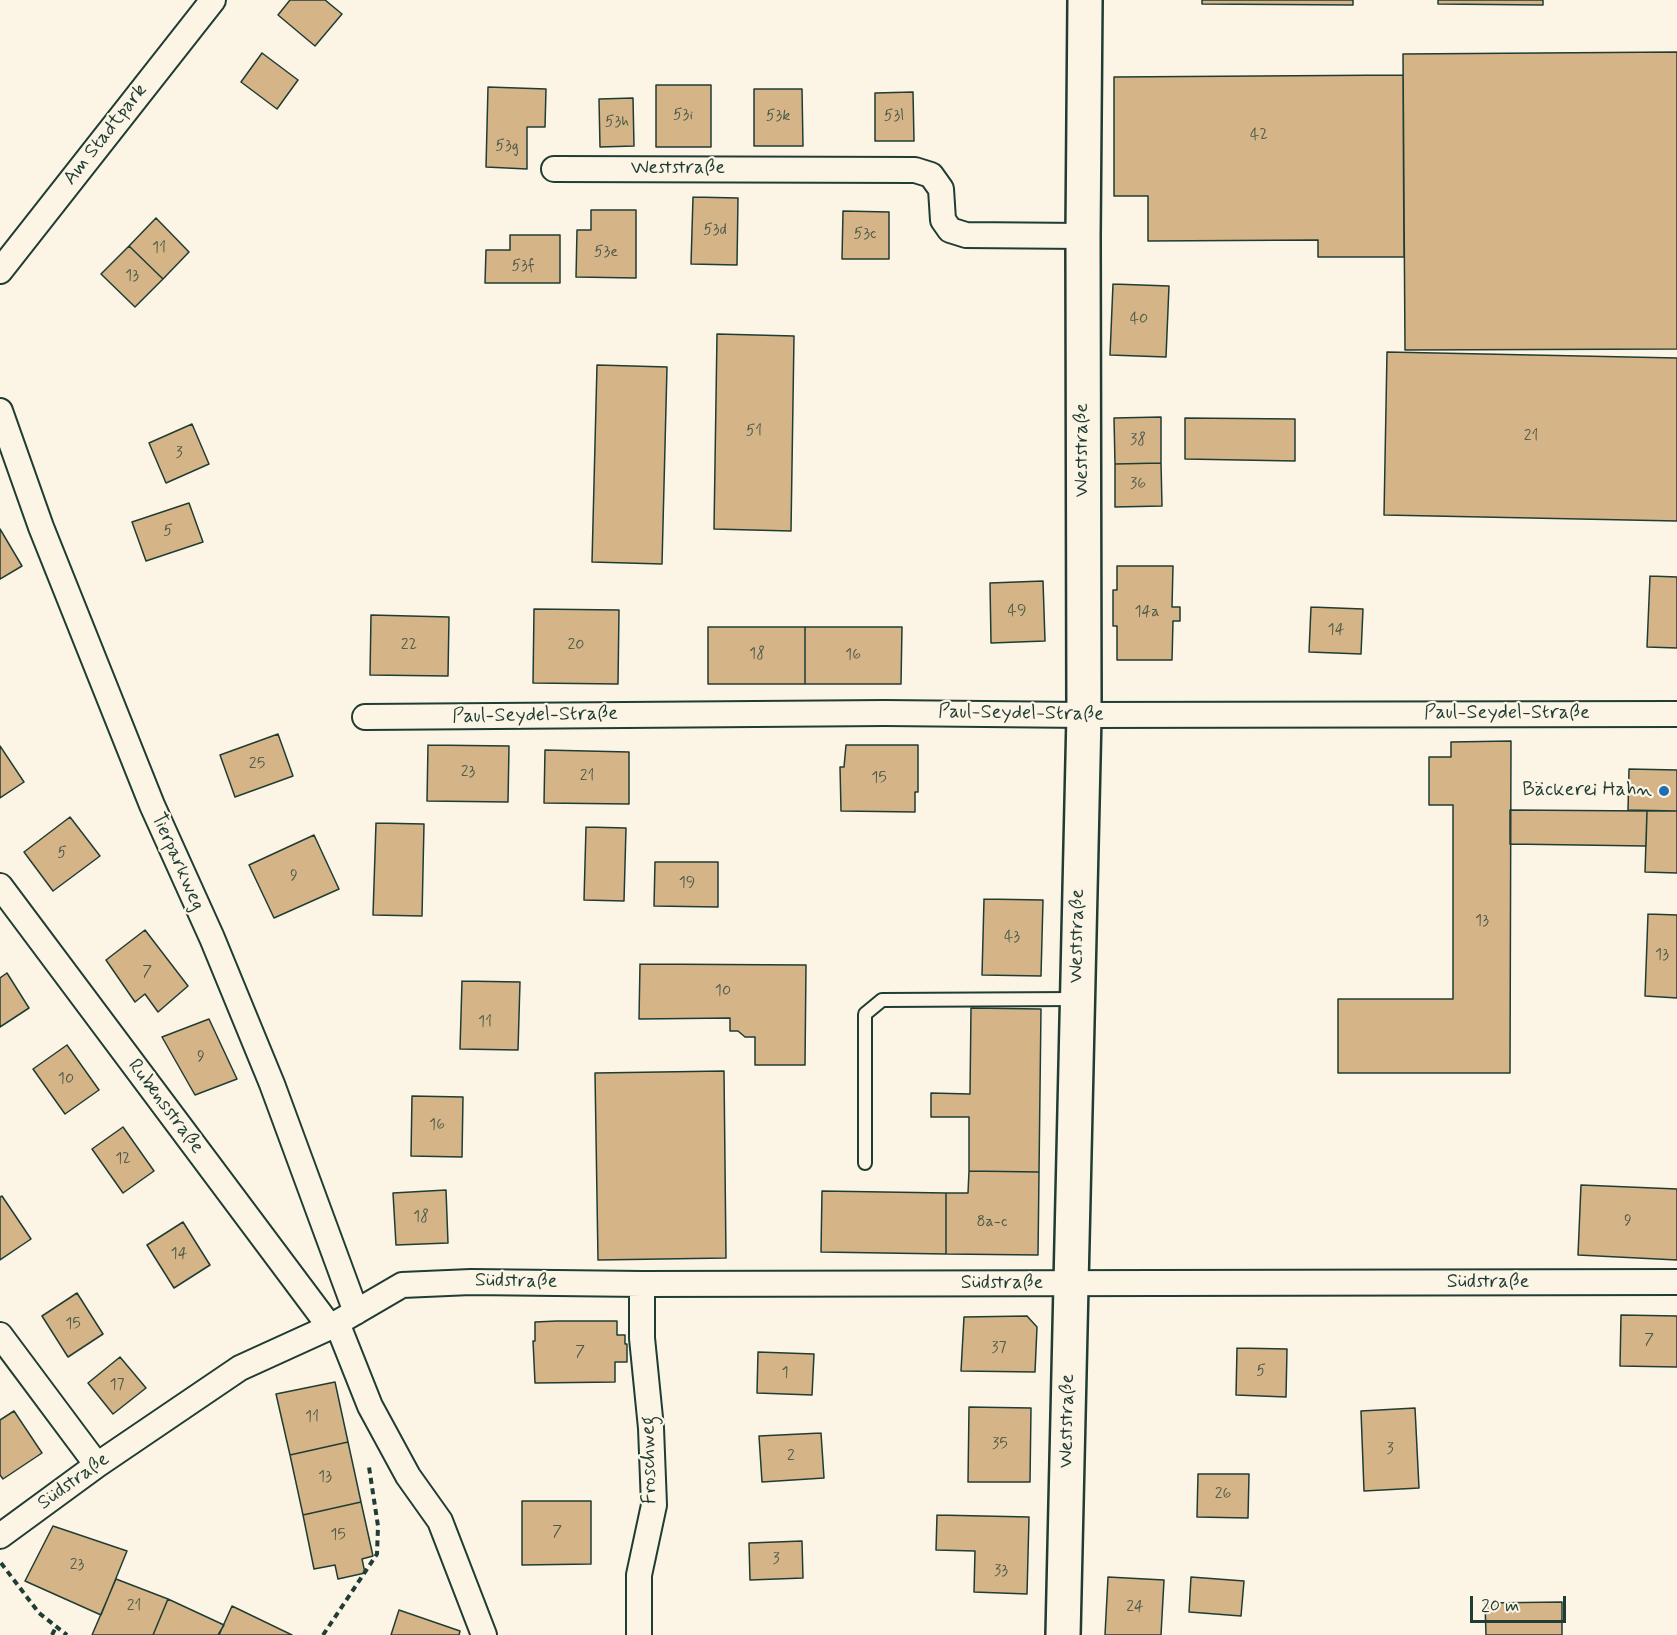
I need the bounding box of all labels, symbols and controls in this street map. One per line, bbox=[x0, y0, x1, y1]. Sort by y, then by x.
street label: Am Stadtpark bbox=[59, 79, 153, 191]
house number: 53i bbox=[673, 106, 693, 126]
house number: 53k bbox=[766, 107, 790, 127]
house number: 53l bbox=[884, 107, 904, 127]
house number: 53h bbox=[605, 113, 629, 133]
house number: 42 bbox=[1250, 126, 1268, 146]
house number: 53g bbox=[495, 137, 519, 157]
street label: Weststraße bbox=[631, 157, 725, 181]
house number: 53d bbox=[703, 221, 727, 241]
house number: 53c bbox=[854, 225, 876, 245]
house number: 11 bbox=[152, 239, 166, 259]
house number: 53e bbox=[594, 243, 618, 263]
house number: 53f bbox=[511, 257, 535, 277]
house number: 13 bbox=[125, 267, 139, 287]
house number: 40 bbox=[1130, 310, 1148, 330]
street label: Weststraße bbox=[1071, 403, 1095, 497]
house number: 51 bbox=[746, 422, 762, 442]
house number: 21 bbox=[1524, 427, 1538, 447]
house number: 38 bbox=[1130, 431, 1146, 451]
house number: 3 bbox=[175, 444, 183, 464]
house number: 36 bbox=[1130, 475, 1146, 495]
house number: 5 bbox=[163, 522, 173, 542]
house number: 49 bbox=[1008, 602, 1026, 622]
house number: 14a bbox=[1134, 603, 1160, 623]
house number: 14 bbox=[1328, 621, 1344, 641]
house number: 22 bbox=[401, 636, 417, 656]
house number: 20 bbox=[568, 636, 584, 656]
house number: 18 bbox=[749, 645, 765, 665]
house number: 16 bbox=[845, 646, 861, 666]
street label: Paul-Seydel-Straße bbox=[938, 701, 1104, 727]
street label: Paul-Seydel-Straße bbox=[1424, 702, 1590, 726]
street label: Paul-Seydel-Straße bbox=[452, 703, 618, 729]
house number: 25 bbox=[249, 755, 265, 775]
house number: 23 bbox=[461, 763, 475, 783]
house number: 21 bbox=[580, 767, 594, 787]
house number: 15 bbox=[871, 769, 887, 789]
place label: Bäckerei Hahn bbox=[1522, 779, 1652, 803]
marker: Bäckerei Hahn bbox=[1657, 784, 1671, 798]
street label: Tierparkweg bbox=[145, 810, 209, 914]
house number: 5 bbox=[57, 844, 67, 864]
house number: 9 bbox=[290, 867, 298, 887]
house number: 19 bbox=[679, 874, 695, 894]
street label: Weststraße bbox=[1065, 889, 1091, 983]
house number: 13 bbox=[1475, 912, 1489, 932]
house number: 43 bbox=[1004, 928, 1020, 948]
house number: 13 bbox=[1655, 946, 1669, 966]
house number: 7 bbox=[142, 963, 152, 983]
house number: 10 bbox=[715, 982, 731, 1002]
house number: 11 bbox=[478, 1013, 492, 1033]
house number: 9 bbox=[197, 1048, 205, 1068]
street label: Rubensstraße bbox=[122, 1055, 208, 1159]
house number: 10 bbox=[58, 1070, 74, 1090]
house number: 16 bbox=[429, 1116, 445, 1136]
house number: 12 bbox=[115, 1150, 131, 1170]
house number: 18 bbox=[413, 1208, 429, 1228]
house number: 9 bbox=[1624, 1212, 1632, 1232]
house number: 8a-c bbox=[977, 1213, 1007, 1233]
house number: 14 bbox=[171, 1245, 187, 1265]
street label: Südstraße bbox=[474, 1269, 558, 1295]
street label: Südstraße bbox=[1447, 1271, 1529, 1295]
street label: Südstraße bbox=[961, 1272, 1043, 1296]
house number: 15 bbox=[65, 1315, 81, 1335]
house number: 7 bbox=[1644, 1331, 1654, 1351]
house number: 37 bbox=[991, 1339, 1007, 1359]
house number: 7 bbox=[575, 1343, 585, 1363]
house number: 5 bbox=[1256, 1362, 1266, 1382]
house number: 1 bbox=[781, 1364, 789, 1384]
street label: Weststraße bbox=[1055, 1374, 1081, 1468]
house number: 17 bbox=[109, 1376, 125, 1396]
house number: 11 bbox=[305, 1408, 319, 1428]
street label: Froschweg bbox=[637, 1416, 663, 1504]
house number: 35 bbox=[992, 1435, 1008, 1455]
house number: 3 bbox=[1386, 1440, 1394, 1460]
house number: 2 bbox=[787, 1447, 795, 1467]
street label: Südstraße bbox=[34, 1448, 114, 1516]
house number: 13 bbox=[318, 1468, 332, 1488]
house number: 26 bbox=[1215, 1485, 1231, 1505]
house number: 7 bbox=[552, 1523, 562, 1543]
house number: 15 bbox=[330, 1526, 346, 1546]
house number: 3 bbox=[772, 1550, 780, 1570]
house number: 23 bbox=[70, 1556, 84, 1576]
house number: 33 bbox=[994, 1562, 1008, 1582]
scale bar bbox=[1473, 1584, 1569, 1622]
text: 20 m bbox=[1481, 1594, 1519, 1618]
house number: 21 bbox=[127, 1597, 141, 1617]
house number: 24 bbox=[1126, 1598, 1144, 1618]

